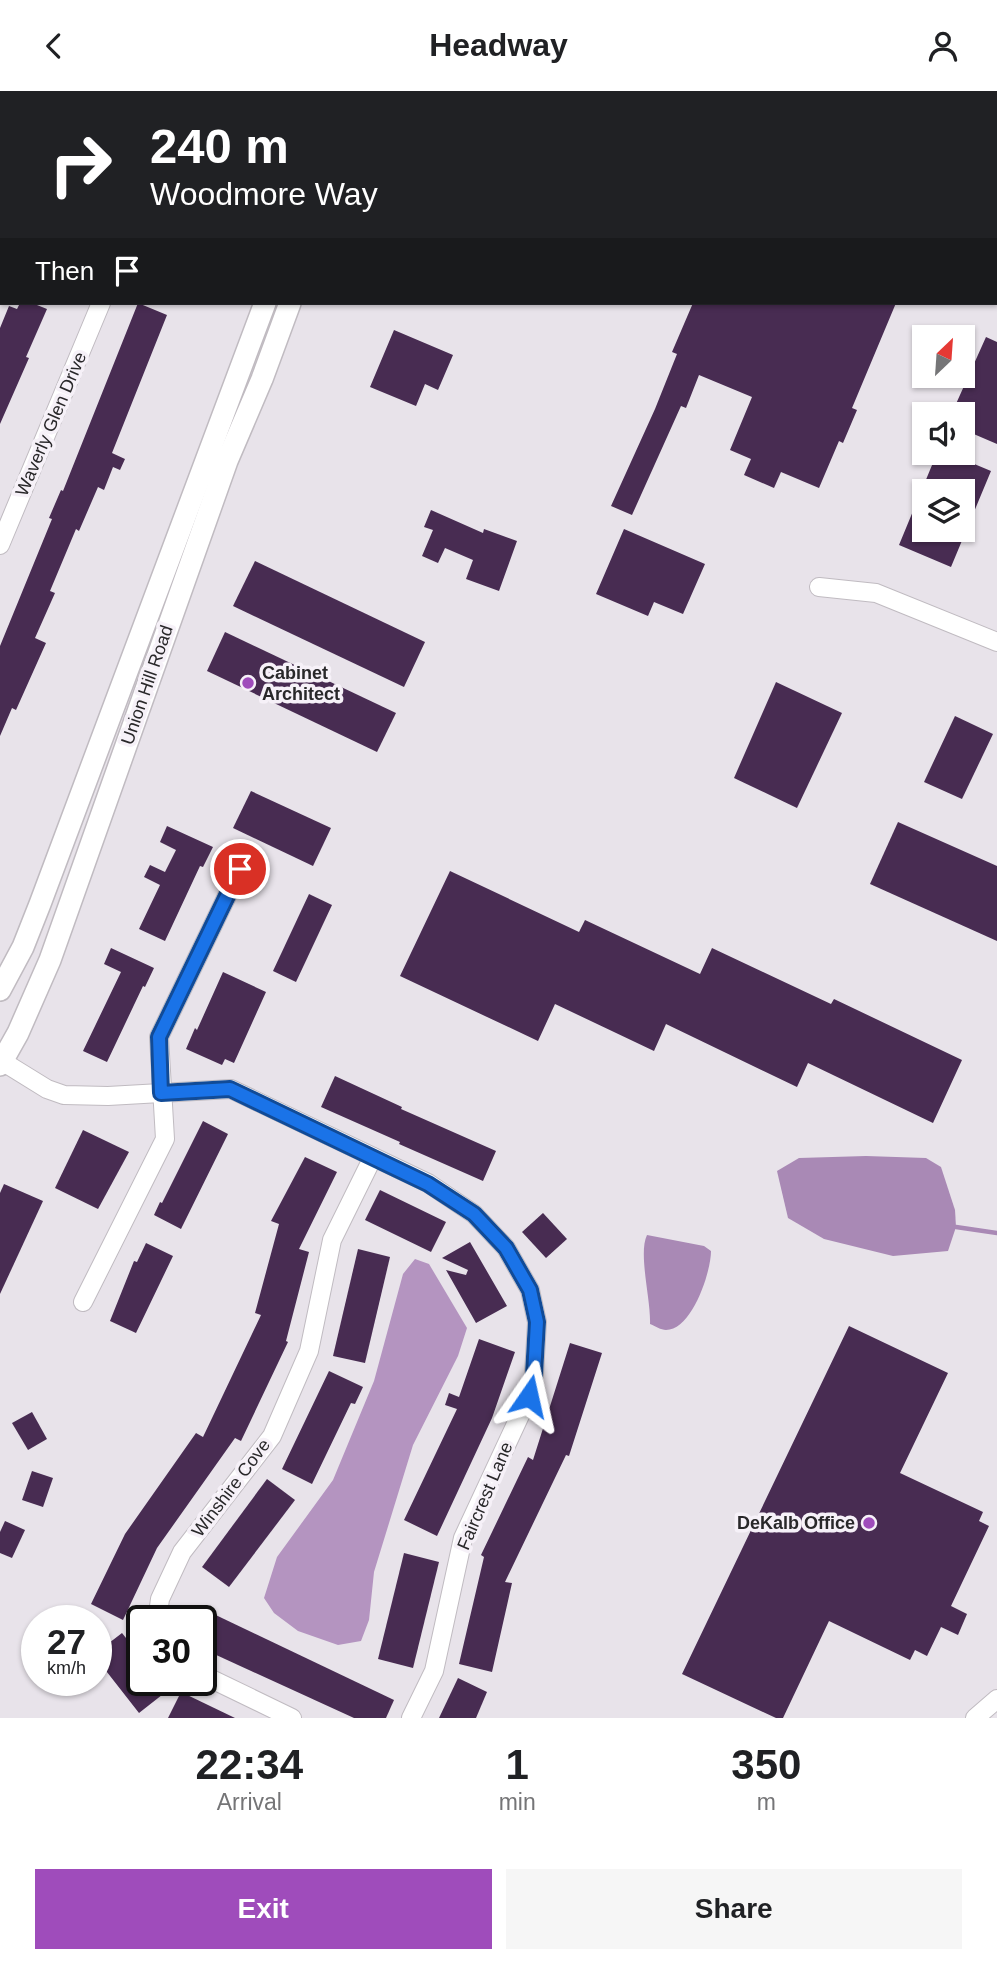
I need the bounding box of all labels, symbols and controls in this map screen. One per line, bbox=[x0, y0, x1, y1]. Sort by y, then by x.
icon: back bbox=[35, 27, 73, 65]
text: Headway bbox=[429, 27, 568, 63]
icon: person bbox=[924, 27, 962, 65]
icon: right bbox=[35, 119, 126, 210]
text: 240 m bbox=[150, 119, 289, 173]
text: Woodmore Way bbox=[150, 176, 378, 212]
icon: arrive bbox=[108, 252, 146, 290]
text: Then bbox=[35, 256, 94, 286]
north arrow bbox=[912, 325, 975, 389]
map controls bbox=[912, 325, 975, 542]
street label: Waverly Glen Drive bbox=[12, 349, 90, 499]
button: sound bbox=[912, 402, 975, 465]
button: layers bbox=[912, 479, 975, 542]
street label: Union Hill Road bbox=[117, 623, 177, 747]
place label: Cabinet Architect bbox=[262, 663, 340, 704]
marker: Cabinet Architect bbox=[240, 675, 256, 691]
pin bbox=[210, 839, 270, 899]
icon: arrive bbox=[221, 850, 259, 888]
position arrow bbox=[492, 1359, 566, 1433]
street label: Winshire Cove bbox=[188, 1435, 274, 1541]
street label: Faircrest Lane bbox=[453, 1439, 517, 1553]
place label: DeKalb Office bbox=[737, 1513, 855, 1533]
marker: DeKalb Office bbox=[861, 1515, 877, 1531]
speed limit sign: 30 bbox=[126, 1605, 217, 1696]
text: 27 bbox=[47, 1622, 86, 1661]
text: km/h bbox=[47, 1658, 86, 1678]
text: 22:34 bbox=[196, 1741, 303, 1788]
text: 1 bbox=[505, 1741, 529, 1788]
text: 350 bbox=[731, 1741, 801, 1788]
text: Arrival bbox=[217, 1789, 282, 1815]
text: min bbox=[499, 1789, 536, 1815]
text: m bbox=[757, 1789, 776, 1815]
button: Exit bbox=[35, 1869, 492, 1949]
button: Share bbox=[506, 1869, 962, 1949]

